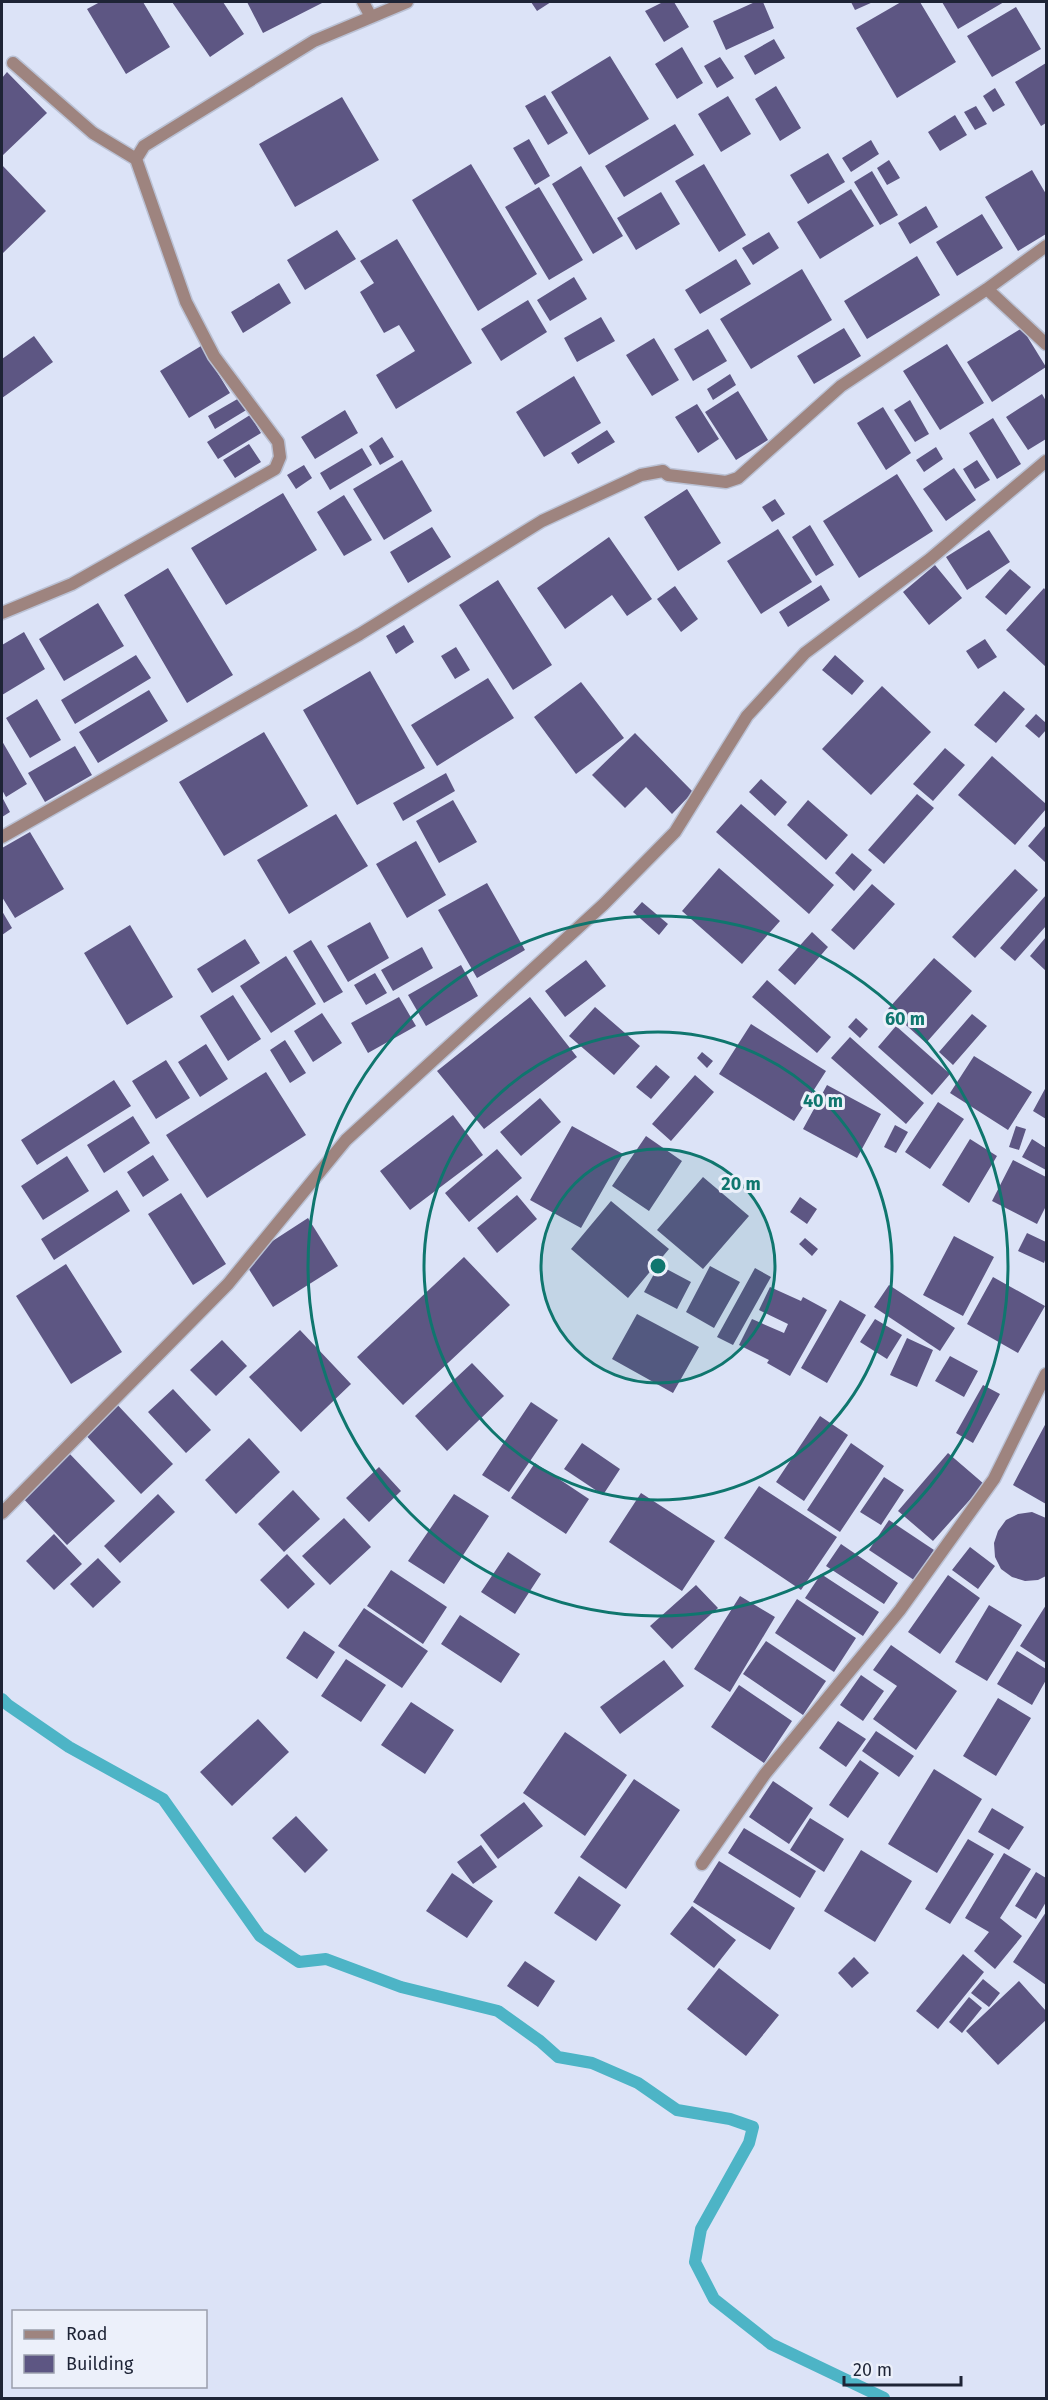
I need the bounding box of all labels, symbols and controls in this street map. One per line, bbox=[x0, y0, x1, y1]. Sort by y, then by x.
text: 60 m bbox=[885, 1008, 925, 1030]
text: 40 m bbox=[803, 1090, 843, 1112]
text: 20 m bbox=[721, 1173, 761, 1195]
centre of rings bbox=[648, 1256, 668, 1276]
legend bbox=[12, 2310, 207, 2388]
text: Road bbox=[66, 2323, 108, 2345]
scale bar bbox=[844, 2349, 961, 2387]
text: Building bbox=[66, 2353, 134, 2375]
text: 20 m bbox=[853, 2359, 892, 2381]

